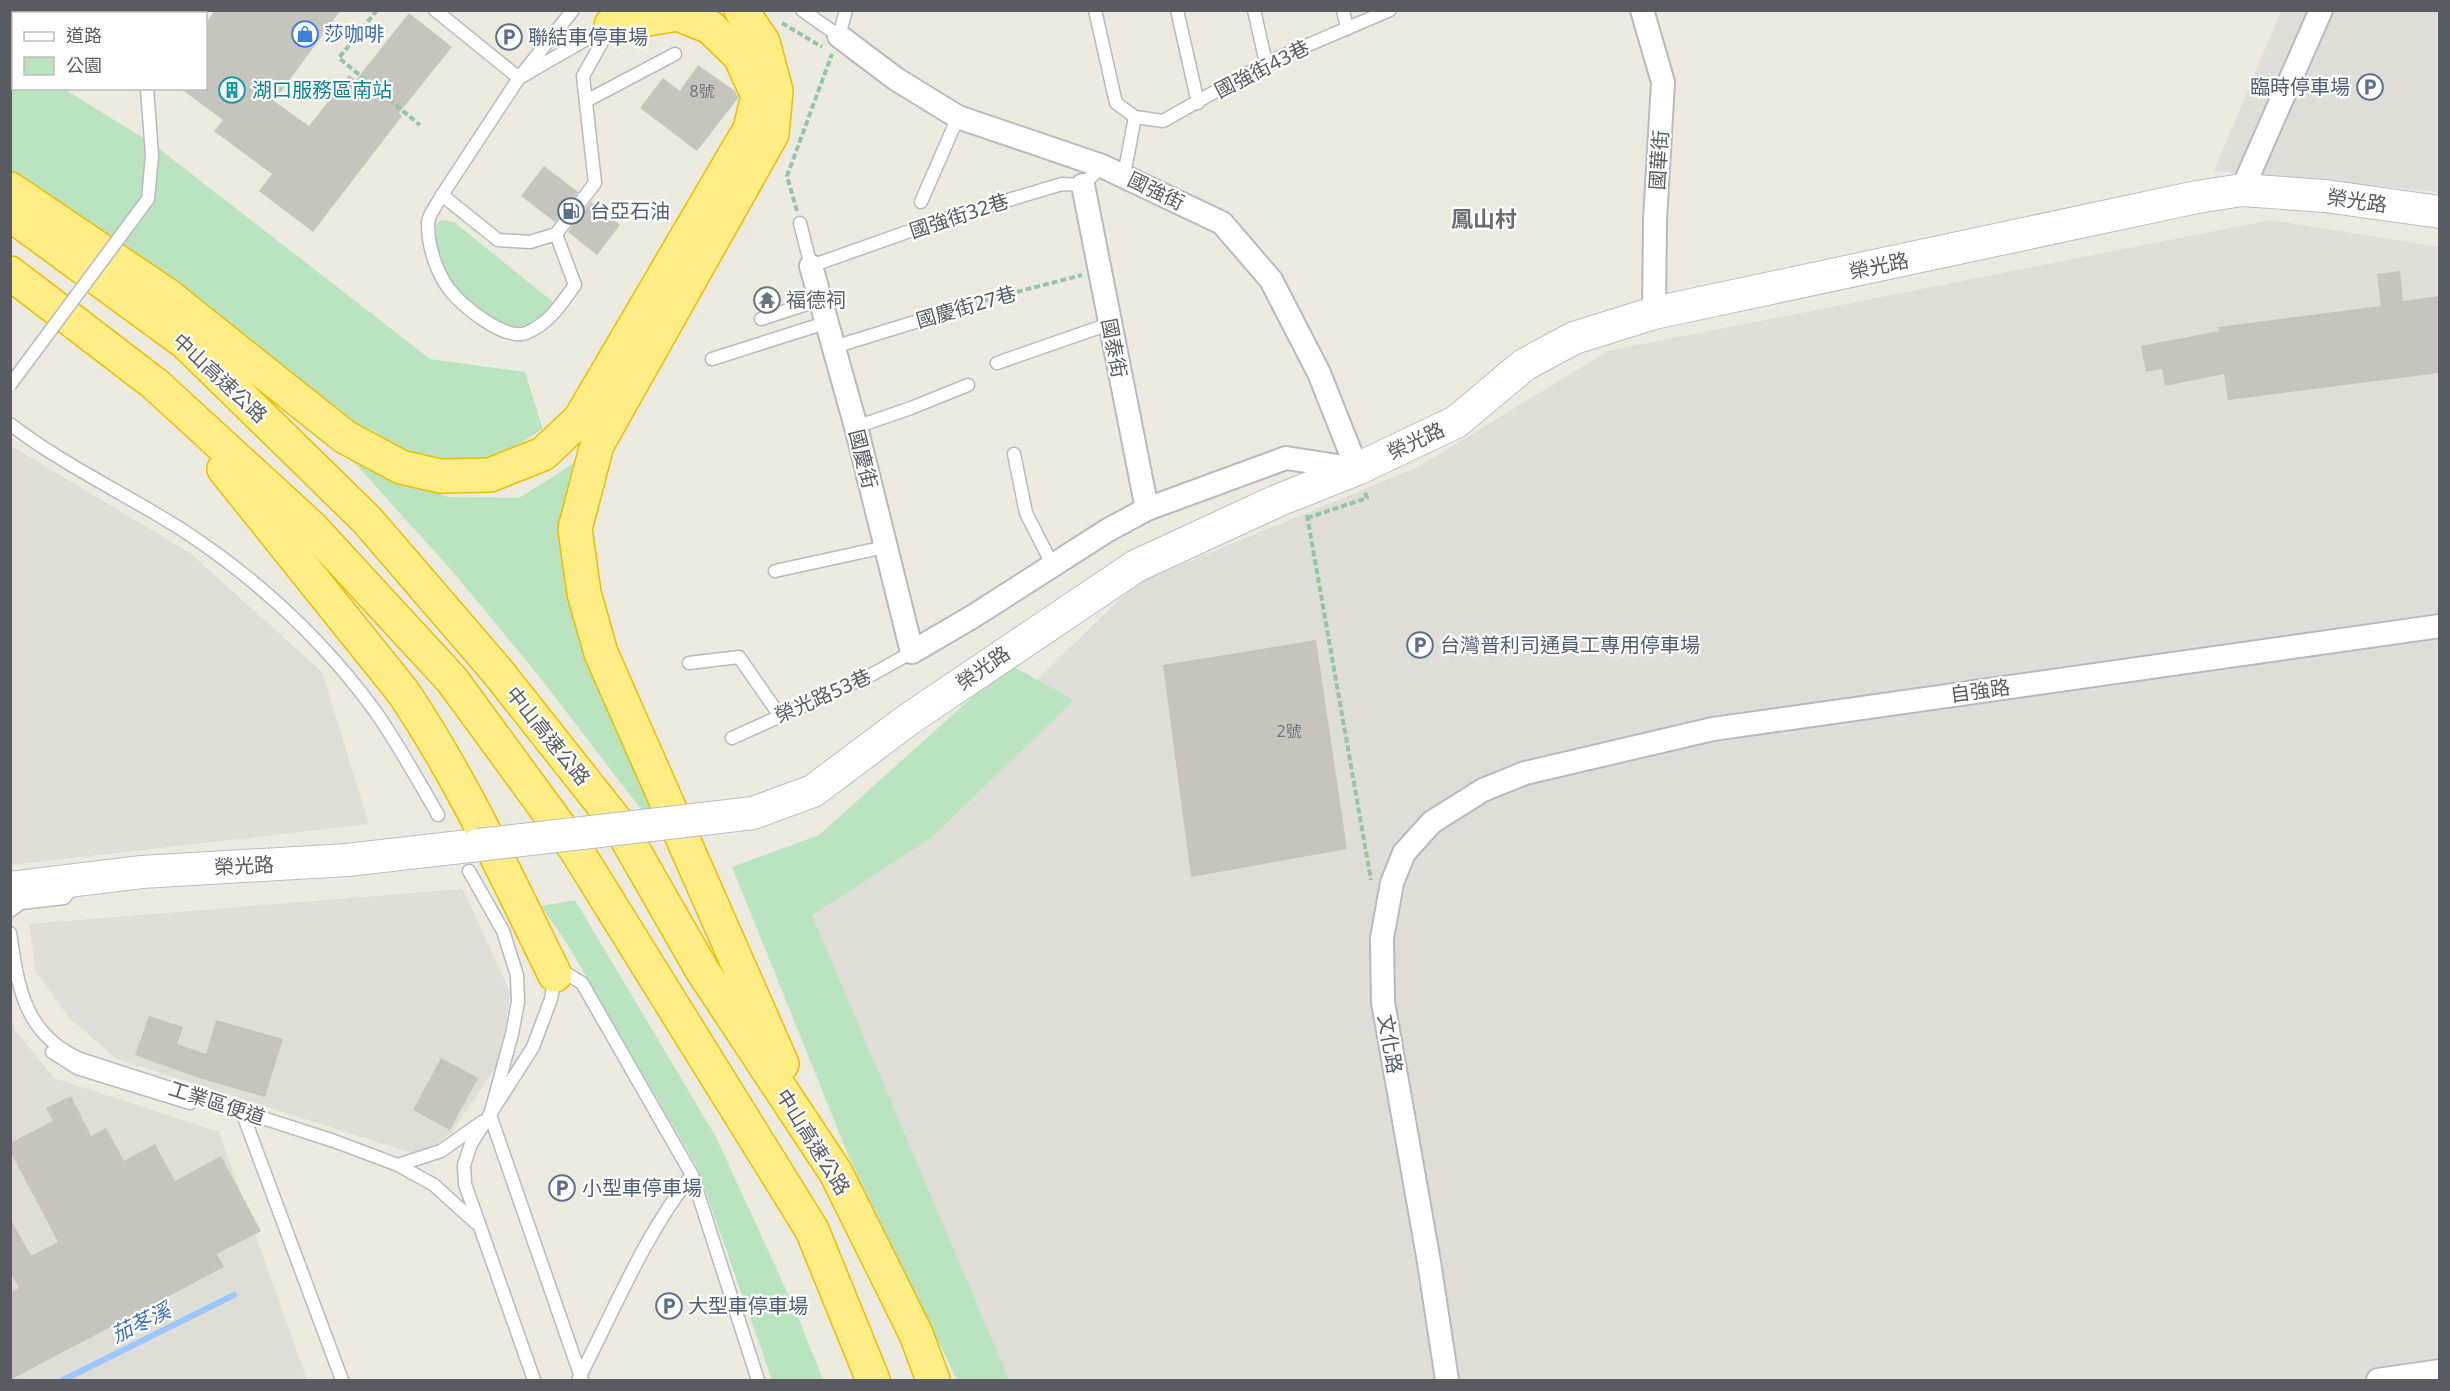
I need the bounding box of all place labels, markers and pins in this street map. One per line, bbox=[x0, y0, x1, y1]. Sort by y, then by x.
shop icon: 莎咖啡 bbox=[290, 19, 320, 49]
place label: 莎咖啡 bbox=[324, 20, 384, 47]
parking icon: 聯結車停車場 bbox=[494, 22, 524, 52]
place label: 聯結車停車場 bbox=[528, 23, 648, 50]
parking icon: 臨時停車場 bbox=[2355, 72, 2385, 102]
place label: 臨時停車場 bbox=[2250, 73, 2350, 100]
building icon: 湖口服務區南站 bbox=[217, 75, 247, 105]
place label: 湖口服務區南站 bbox=[252, 76, 392, 103]
fuel station icon: 台亞石油 bbox=[556, 196, 586, 226]
place label: 台亞石油 bbox=[590, 197, 670, 224]
temple icon: 福德祠 bbox=[752, 285, 782, 315]
place label: 福德祠 bbox=[786, 286, 846, 313]
parking icon: 台灣普利司通員工專用停車場 bbox=[1405, 630, 1435, 660]
place label: 台灣普利司通員工專用停車場 bbox=[1440, 631, 1700, 658]
parking icon: 小型車停車場 bbox=[547, 1173, 577, 1203]
place label: 小型車停車場 bbox=[582, 1174, 702, 1201]
parking icon: 大型車停車場 bbox=[654, 1291, 684, 1321]
place label: 大型車停車場 bbox=[688, 1292, 808, 1319]

